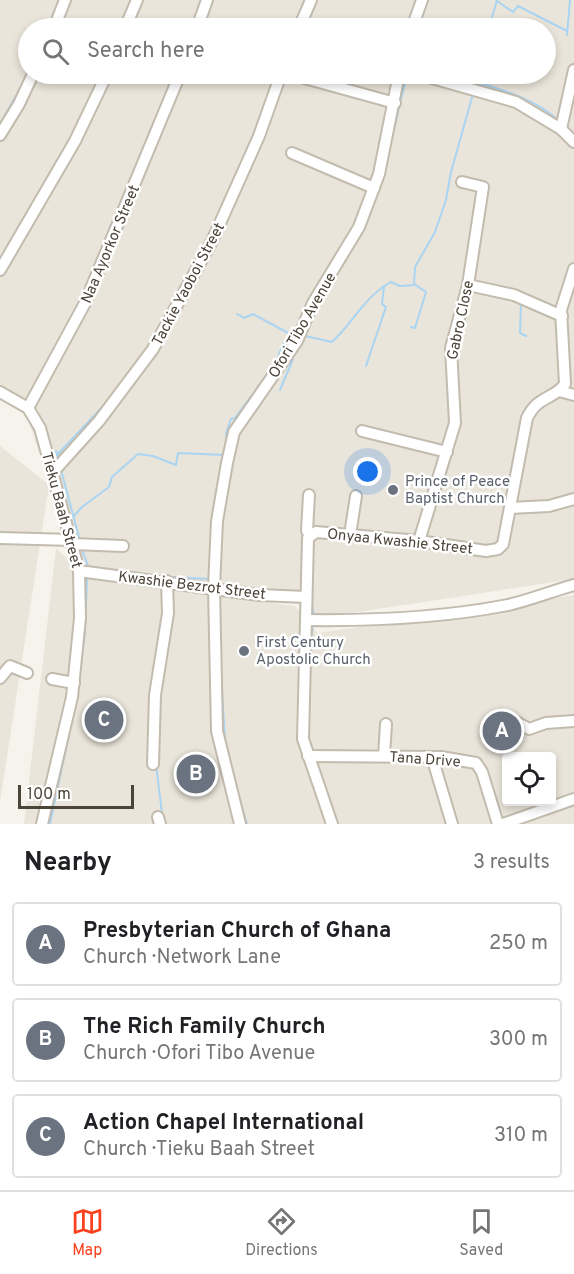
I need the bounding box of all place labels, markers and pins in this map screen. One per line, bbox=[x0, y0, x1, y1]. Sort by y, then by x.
place label: Prince of Peace Baptist Church bbox=[405, 473, 510, 509]
marker: Prince of Peace Baptist Church bbox=[386, 483, 400, 497]
place label: First Century Apostolic Church bbox=[256, 634, 371, 670]
marker: First Century Apostolic Church bbox=[237, 644, 251, 658]
pin: C bbox=[84, 698, 124, 742]
pin: A bbox=[482, 708, 522, 754]
pin: B bbox=[176, 752, 216, 796]

